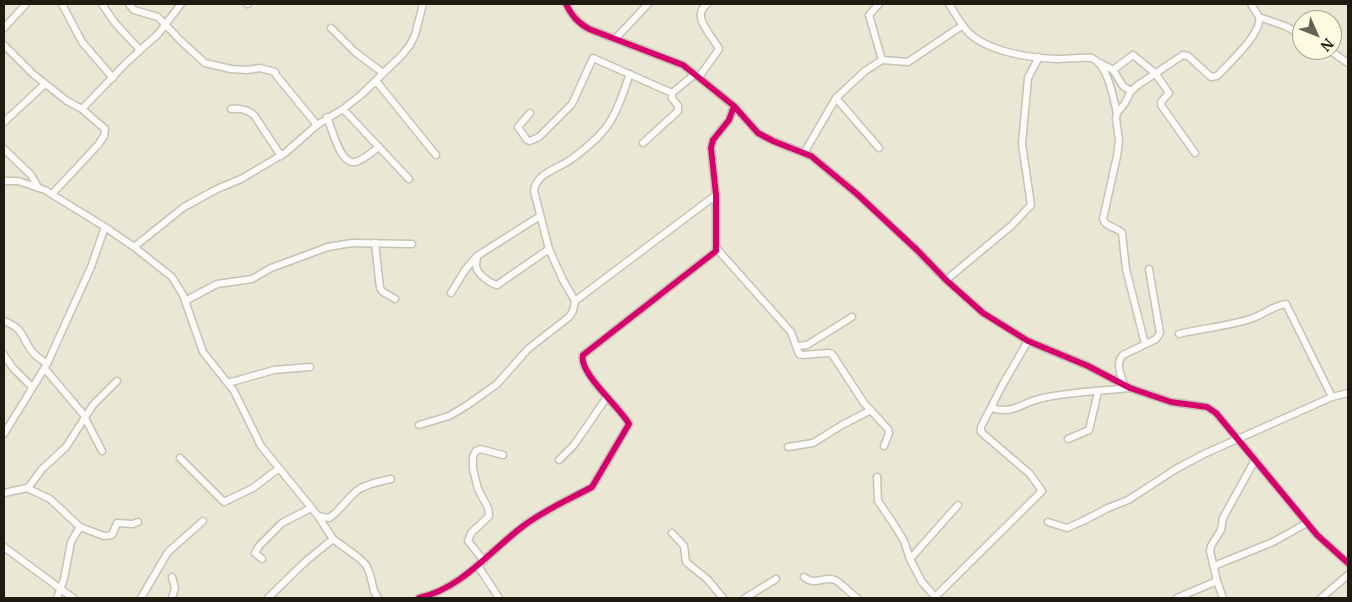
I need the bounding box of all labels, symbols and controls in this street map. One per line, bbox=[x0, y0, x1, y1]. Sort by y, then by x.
north arrow bbox=[1292, 10, 1342, 60]
text: N bbox=[1317, 34, 1337, 55]

